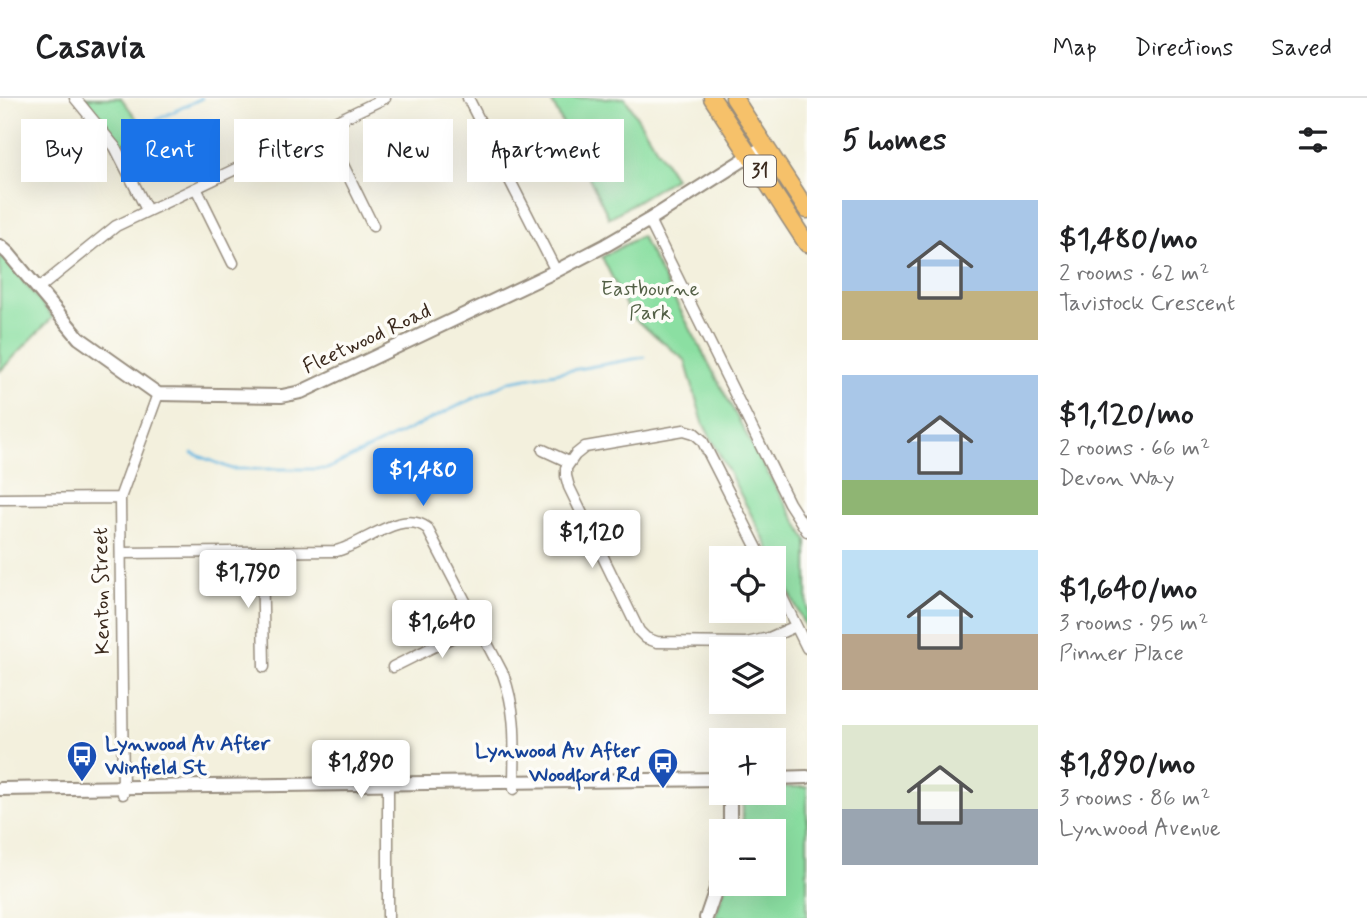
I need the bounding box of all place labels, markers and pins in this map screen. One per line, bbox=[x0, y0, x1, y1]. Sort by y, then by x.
pin: $1,480 bbox=[366, 448, 480, 508]
pin: $1,120 bbox=[535, 510, 649, 570]
pin: $1,790 bbox=[191, 550, 305, 610]
pin: $1,640 bbox=[385, 601, 499, 660]
place label: Lynwood Av After Winfield St bbox=[104, 730, 271, 782]
place label: Lynwood Av After Woodford Rd bbox=[475, 737, 641, 791]
bus stop icon: Lynwood Av After Winfield St bbox=[65, 739, 99, 783]
pin: $1,890 bbox=[304, 740, 418, 800]
bus stop icon: Lynwood Av After Woodford Rd bbox=[646, 746, 680, 790]

